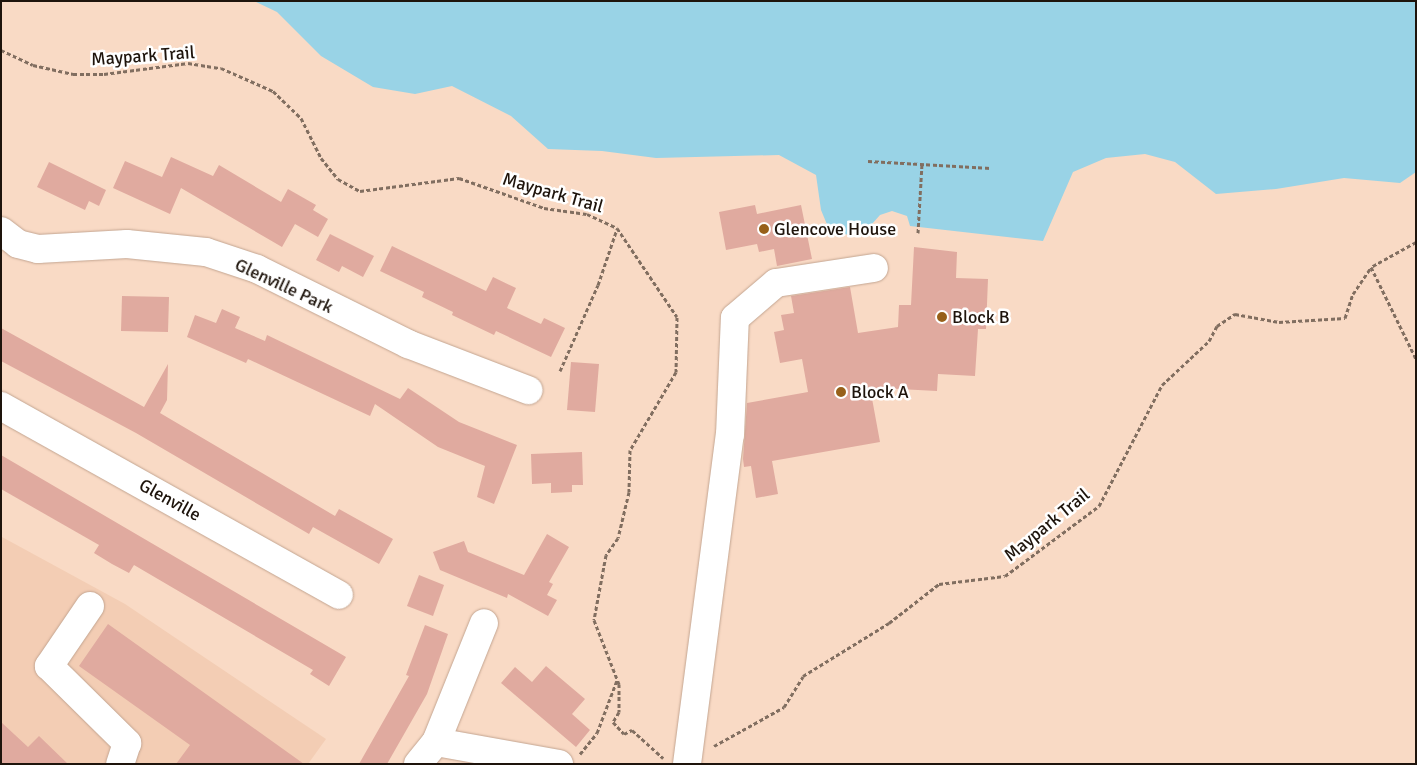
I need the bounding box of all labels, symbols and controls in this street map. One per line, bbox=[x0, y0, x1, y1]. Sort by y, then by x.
street label: Maypark Trail bbox=[90, 42, 196, 70]
street label: Maypark Trail bbox=[500, 168, 606, 218]
place label: Glencove House bbox=[774, 218, 896, 240]
marker: Glencove House bbox=[758, 223, 770, 235]
street label: Glenville Park bbox=[231, 254, 337, 318]
place label: Block B bbox=[952, 306, 1010, 328]
marker: Block B bbox=[936, 311, 948, 323]
place label: Block A bbox=[851, 381, 909, 403]
marker: Block A bbox=[835, 386, 847, 398]
street label: Glenville bbox=[135, 474, 205, 526]
street label: Maypark Trail bbox=[1000, 484, 1094, 566]

